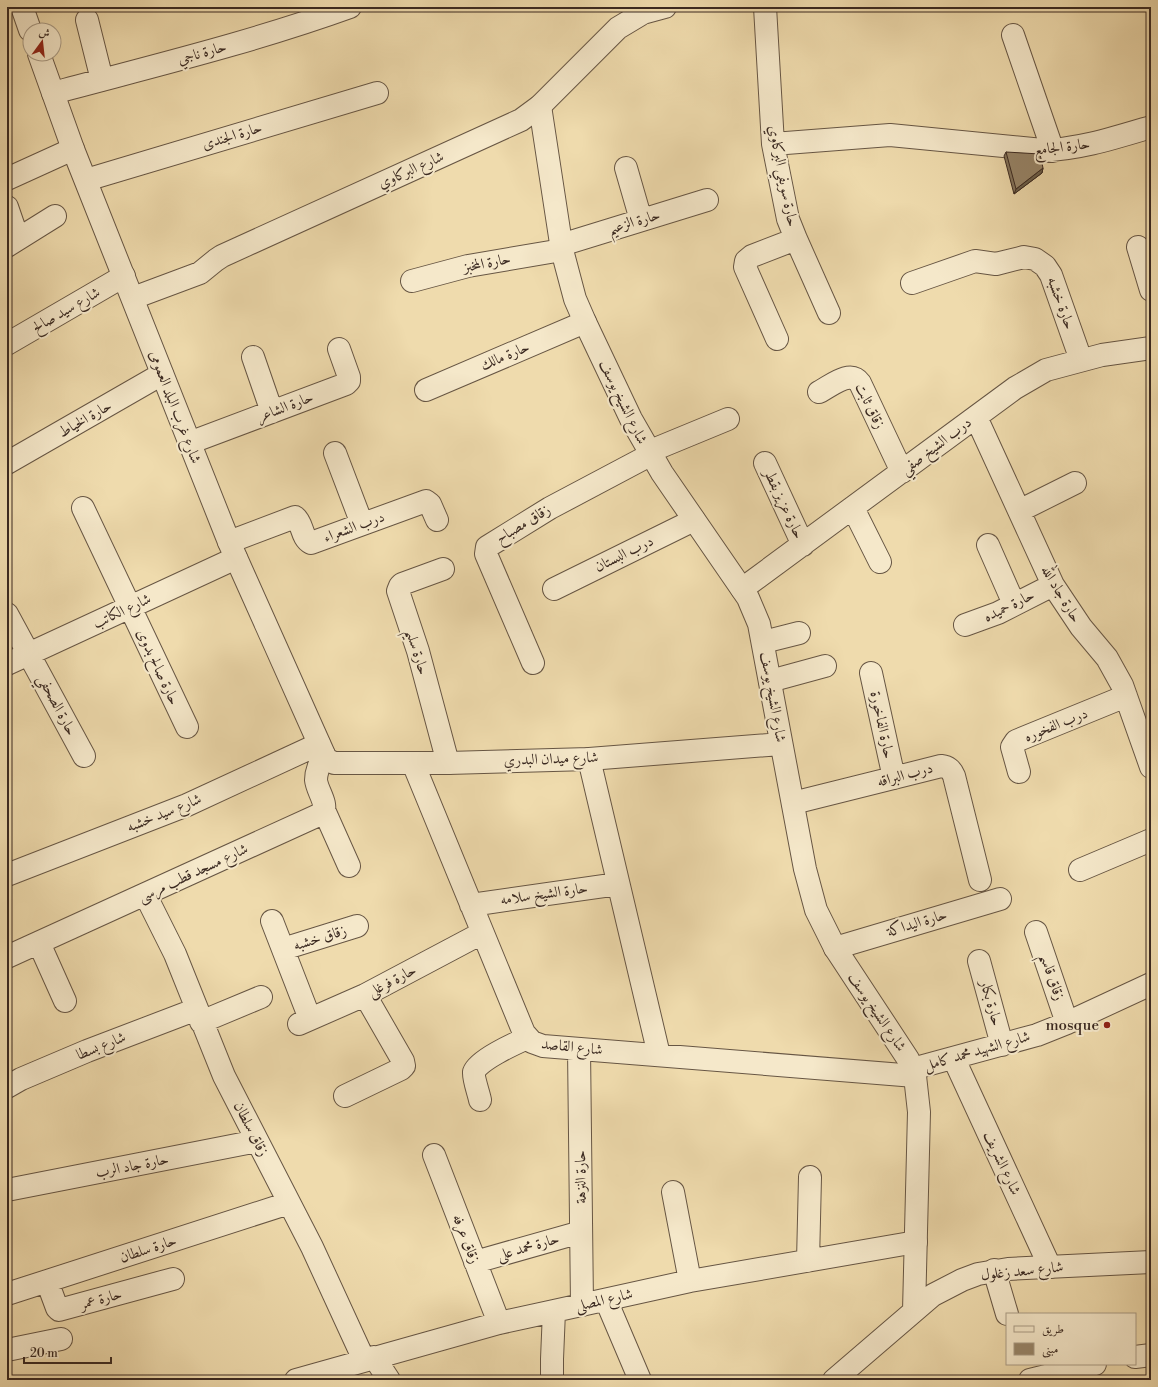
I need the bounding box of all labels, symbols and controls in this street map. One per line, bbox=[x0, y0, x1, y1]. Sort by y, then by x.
north arrow bbox=[22, 22, 62, 62]
text: ش bbox=[37, 25, 51, 42]
street label: حارة ناجي bbox=[175, 37, 229, 71]
street label: حارة الجندى bbox=[200, 118, 264, 154]
street label: حارة سويفي البركاوي bbox=[760, 124, 802, 229]
street label: حارة الجامع bbox=[1033, 134, 1092, 164]
street label: شارع البركاوي bbox=[375, 147, 448, 196]
street label: حارة الزعيم bbox=[606, 205, 664, 244]
street label: حارة المخبز bbox=[460, 249, 512, 277]
street label: حارة خشبه bbox=[1043, 274, 1079, 332]
street label: شارع سيد صالح bbox=[28, 283, 106, 341]
street label: حارة مالك bbox=[478, 337, 532, 375]
street label: شارع غرب البلد العمومى bbox=[142, 348, 205, 467]
street label: شارع الشيخ يوسف bbox=[591, 357, 652, 449]
street label: زقاق ثابت bbox=[851, 380, 889, 432]
street label: حارة الشاعر bbox=[254, 388, 316, 427]
street label: حارة الخياط bbox=[55, 396, 115, 442]
street label: درب الشيخ صفي bbox=[897, 413, 978, 482]
street label: حارة عزيز بقطر bbox=[758, 464, 808, 542]
street label: زقاق مصباح bbox=[492, 500, 556, 550]
street label: درب الشعراء bbox=[321, 507, 387, 547]
street label: درب البستان bbox=[591, 532, 657, 576]
street label: حارة جاد الله bbox=[1036, 560, 1088, 626]
street label: حارة حميده bbox=[980, 586, 1038, 626]
street label: شارع الكاتب bbox=[90, 589, 155, 635]
street label: حارة صالح بدوى bbox=[128, 626, 184, 710]
street label: حارة سليم bbox=[396, 627, 433, 679]
street label: شارع الشيخ يوسف bbox=[752, 650, 790, 744]
street label: حارة الصحفي bbox=[29, 671, 81, 741]
street label: حارة الفاخورة bbox=[866, 689, 898, 761]
street label: درب الفخوره bbox=[1021, 704, 1091, 746]
street label: شارع ميدان البدري bbox=[503, 748, 599, 773]
street label: درب البراقه bbox=[875, 758, 935, 792]
street label: شارع سيد خشبه bbox=[124, 789, 205, 839]
street label: شارع مسجد قطب مرسى bbox=[135, 839, 252, 909]
street label: حارة الشيخ سلامه bbox=[499, 878, 590, 914]
street label: حارة اليداكة bbox=[884, 905, 949, 941]
street label: زقاق خشبه bbox=[291, 921, 349, 955]
street label: زقاق قاسم bbox=[1030, 951, 1069, 1005]
street label: حارة فرغلى bbox=[364, 960, 420, 1003]
street label: شارع الشيخ يوسف bbox=[840, 969, 910, 1057]
street label: حارة بكار bbox=[975, 976, 1007, 1028]
place label: mosque bbox=[1045, 1016, 1099, 1035]
marker: mosque bbox=[1102, 1020, 1112, 1030]
street label: شارع الشهيد محمد كامل bbox=[922, 1027, 1033, 1078]
street label: شارع بسطا bbox=[74, 1028, 130, 1067]
street label: شارع القاصد bbox=[540, 1034, 604, 1063]
street label: زقاق سلطان bbox=[229, 1098, 273, 1160]
street label: شارع الشريف bbox=[976, 1128, 1025, 1199]
street label: حارة جاد الرب bbox=[94, 1150, 170, 1182]
street label: حارة النزهة bbox=[571, 1150, 591, 1204]
street label: زقاق عرفه bbox=[447, 1212, 484, 1267]
street label: حارة محمد على bbox=[495, 1229, 562, 1266]
street label: حارة سلطان bbox=[117, 1231, 179, 1267]
street label: شارع سعد زغلول bbox=[980, 1257, 1064, 1288]
street label: حارة عمر bbox=[76, 1284, 124, 1314]
street label: شارع المصلى bbox=[573, 1284, 635, 1319]
legend bbox=[1006, 1313, 1136, 1365]
text: طريق bbox=[1042, 1322, 1064, 1337]
scale bar bbox=[24, 1339, 111, 1365]
text: مبنى bbox=[1042, 1342, 1058, 1358]
text: 20 m bbox=[30, 1346, 58, 1361]

